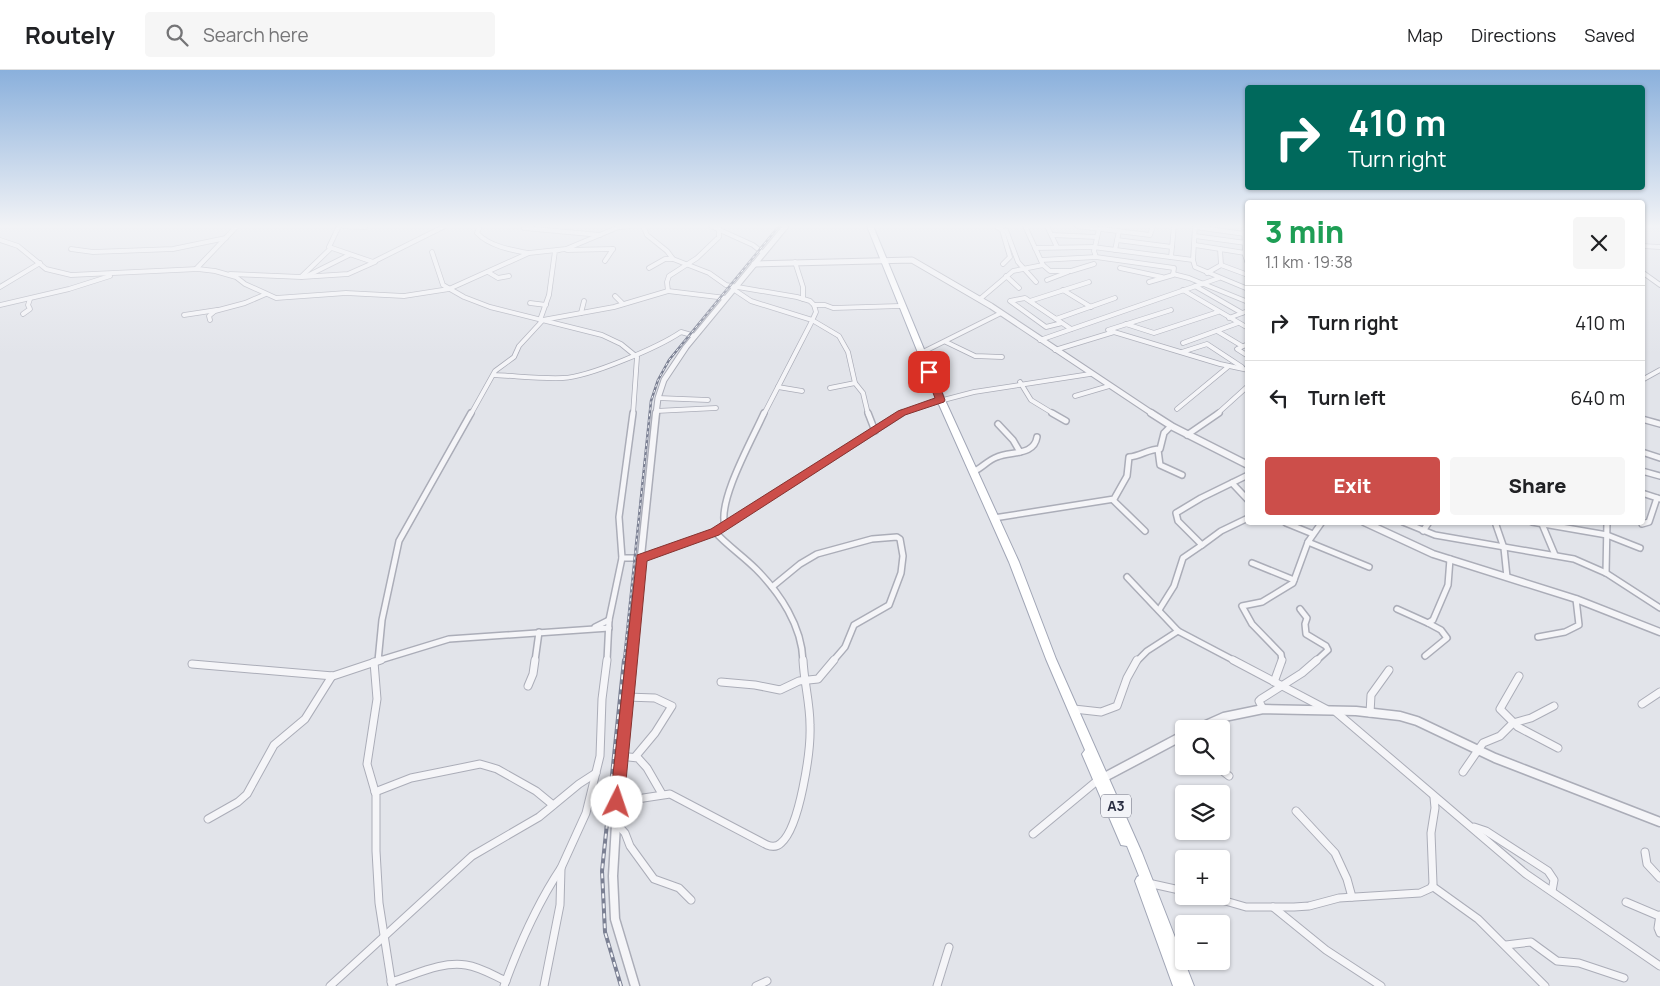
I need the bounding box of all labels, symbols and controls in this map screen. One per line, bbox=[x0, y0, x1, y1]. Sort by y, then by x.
search box bbox=[145, 12, 495, 57]
text: Routely bbox=[25, 18, 115, 51]
icon: search bbox=[163, 21, 191, 49]
text: Search here bbox=[203, 22, 309, 48]
text: Map bbox=[1407, 23, 1443, 47]
text: Directions bbox=[1471, 23, 1556, 47]
text: Saved bbox=[1584, 23, 1635, 47]
text: 410 m bbox=[1348, 99, 1446, 147]
icon: right bbox=[1265, 105, 1330, 170]
text: Turn right bbox=[1348, 144, 1446, 174]
text: 3 min bbox=[1265, 211, 1344, 252]
button: close bbox=[1573, 217, 1625, 269]
text: 1.1 km · 19:38 bbox=[1265, 251, 1353, 273]
icon: right bbox=[1265, 309, 1293, 337]
text: Turn right bbox=[1308, 310, 1398, 336]
text: 410 m bbox=[1575, 310, 1625, 336]
pin bbox=[908, 351, 950, 393]
icon: arrive bbox=[915, 358, 943, 386]
icon: left bbox=[1265, 384, 1293, 412]
text: Turn left bbox=[1308, 385, 1386, 411]
text: 640 m bbox=[1571, 385, 1625, 411]
button: Exit bbox=[1265, 457, 1440, 515]
button: Share bbox=[1450, 457, 1625, 515]
map controls bbox=[1175, 720, 1230, 970]
button: search bbox=[1175, 720, 1230, 775]
position arrow bbox=[590, 775, 642, 827]
button: layers bbox=[1175, 785, 1230, 840]
road number: A3 bbox=[1101, 794, 1131, 818]
button: + bbox=[1175, 850, 1230, 905]
button: − bbox=[1175, 915, 1230, 970]

